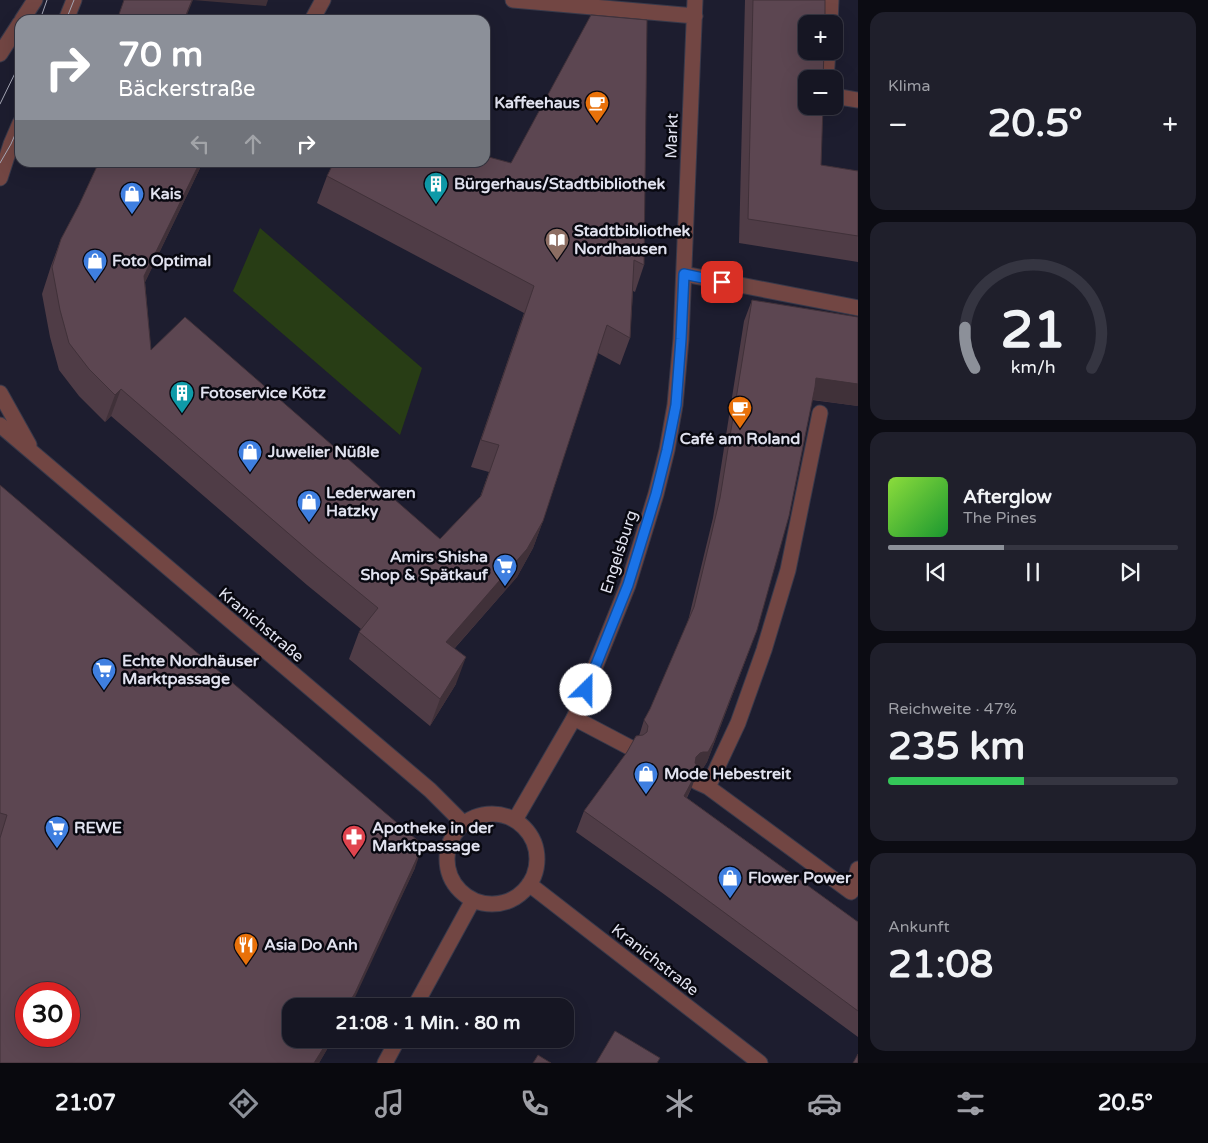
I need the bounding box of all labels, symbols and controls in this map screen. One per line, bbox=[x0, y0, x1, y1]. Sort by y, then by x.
map controls bbox=[798, 15, 843, 115]
button: + bbox=[798, 15, 843, 60]
text: 70 m bbox=[118, 34, 203, 76]
icon: right bbox=[35, 35, 100, 100]
button: − bbox=[798, 70, 843, 115]
text: Bäckerstraße bbox=[118, 76, 256, 102]
text: Klima bbox=[888, 76, 930, 96]
cafe icon: Kaffeehaus bbox=[584, 90, 610, 124]
place label: Kaffeehaus bbox=[494, 93, 580, 113]
text: 20.5° bbox=[988, 101, 1083, 147]
text: − bbox=[888, 108, 908, 142]
text: + bbox=[1162, 108, 1178, 142]
street label: Markt bbox=[661, 113, 683, 159]
icon: left bbox=[186, 130, 214, 158]
icon: ahead bbox=[239, 130, 267, 158]
icon: right bbox=[292, 130, 320, 158]
building icon: Bürgerhaus/Stadtbibliothek bbox=[423, 171, 449, 205]
place label: Bürgerhaus/Stadtbibliothek bbox=[454, 174, 666, 194]
shop icon: Kais bbox=[119, 181, 145, 215]
place label: Kais bbox=[150, 184, 182, 204]
place label: Stadtbibliothek Nordhausen bbox=[574, 221, 691, 259]
library icon: Stadtbibliothek Nordhausen bbox=[544, 227, 570, 261]
shop icon: Foto Optimal bbox=[82, 248, 108, 282]
place label: Foto Optimal bbox=[112, 251, 211, 271]
pin bbox=[701, 261, 743, 303]
icon: arrive bbox=[708, 268, 736, 296]
text: 21 bbox=[1000, 299, 1066, 362]
text: km/h bbox=[1011, 357, 1055, 378]
building icon: Fotoservice Kötz bbox=[169, 380, 195, 414]
place label: Fotoservice Kötz bbox=[200, 383, 326, 403]
cafe icon: Café am Roland bbox=[727, 395, 753, 429]
place label: Café am Roland bbox=[680, 429, 800, 449]
shop icon: Juwelier Nüßle bbox=[237, 439, 263, 473]
place label: Juwelier Nüßle bbox=[267, 442, 379, 462]
place label: Lederwaren Hatzky bbox=[326, 483, 416, 521]
text: Afterglow bbox=[963, 486, 1052, 508]
shop icon: Lederwaren Hatzky bbox=[296, 489, 322, 523]
street label: Engelsburg bbox=[596, 508, 642, 596]
text: The Pines bbox=[963, 508, 1037, 528]
place label: Amirs Shisha Shop & Spätkauf bbox=[361, 547, 489, 585]
supermarket icon: Amirs Shisha Shop & Spätkauf bbox=[492, 553, 518, 587]
icon: previous bbox=[922, 558, 950, 586]
icon: pause bbox=[1019, 558, 1047, 586]
icon: next bbox=[1116, 558, 1144, 586]
street label: Kranichstraße bbox=[214, 583, 308, 667]
place label: Echte Nordhäuser Marktpassage bbox=[122, 651, 260, 689]
supermarket icon: Echte Nordhäuser Marktpassage bbox=[91, 657, 117, 691]
position arrow bbox=[559, 663, 611, 715]
text: Reichweite · 47% bbox=[888, 699, 1017, 719]
text: 235 km bbox=[888, 724, 1025, 770]
shop icon: Mode Hebestreit bbox=[633, 761, 659, 795]
place label: Mode Hebestreit bbox=[664, 764, 792, 784]
supermarket icon: REWE bbox=[44, 815, 70, 849]
place label: REWE bbox=[74, 818, 122, 838]
place label: Apotheke in der Marktpassage bbox=[372, 818, 494, 856]
pharmacy icon: Apotheke in der Marktpassage bbox=[341, 824, 367, 858]
shop icon: Flower Power bbox=[717, 865, 743, 899]
place label: Flower Power bbox=[748, 868, 852, 888]
text: Ankunft bbox=[888, 917, 950, 937]
street label: Kranichstraße bbox=[607, 920, 703, 1000]
restaurant icon: Asia Do Anh bbox=[233, 932, 259, 966]
place label: Asia Do Anh bbox=[264, 935, 358, 955]
text: 21:08 bbox=[888, 942, 993, 988]
speed limit sign: 30 bbox=[15, 982, 80, 1047]
text: 21:08 · 1 Min. · 80 m bbox=[336, 1012, 520, 1034]
icon: directions bbox=[226, 1086, 261, 1121]
icon: music bbox=[372, 1086, 407, 1121]
icon: phone bbox=[517, 1086, 552, 1121]
icon: climate bbox=[662, 1086, 697, 1121]
icon: car bbox=[807, 1086, 842, 1121]
icon: filters bbox=[953, 1086, 988, 1121]
text: 21:07 bbox=[55, 1090, 116, 1116]
text: 20.5° bbox=[1098, 1090, 1153, 1116]

